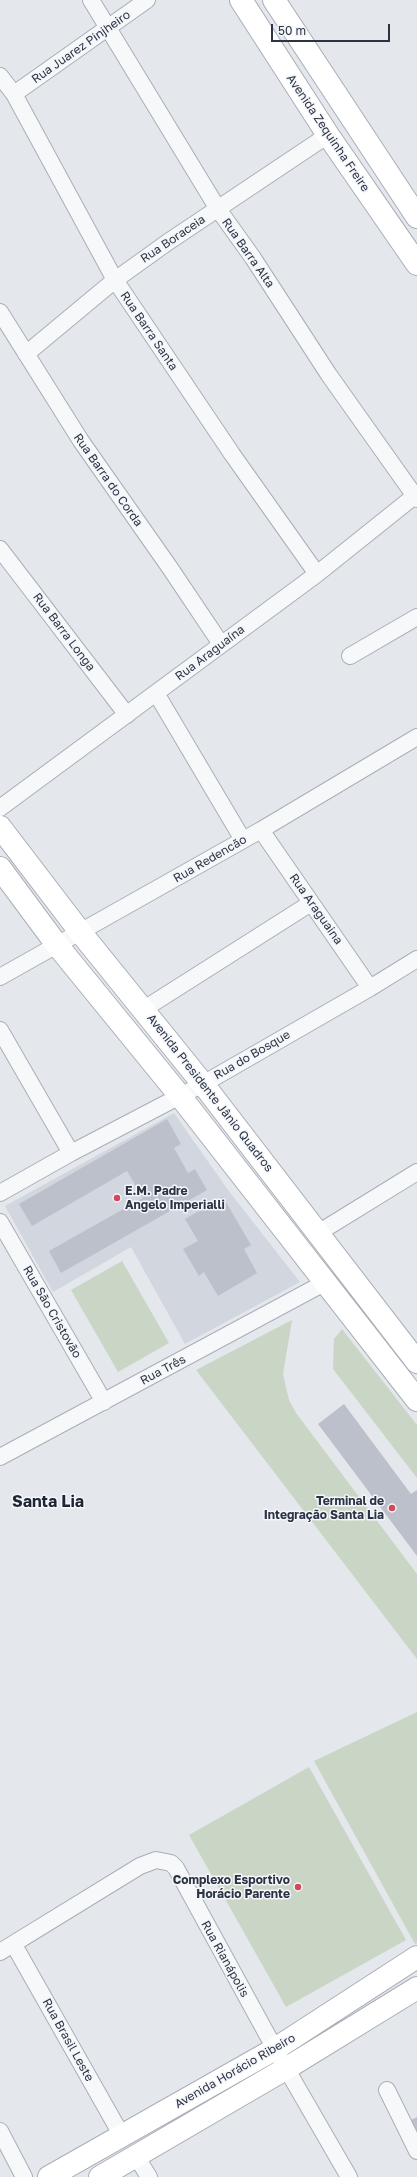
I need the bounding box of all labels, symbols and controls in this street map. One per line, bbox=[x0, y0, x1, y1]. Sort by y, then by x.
street label: Rua Juarez Pinjheiro bbox=[29, 7, 133, 87]
scale bar bbox=[273, 16, 392, 42]
text: 50 m bbox=[278, 23, 306, 38]
street label: Avenida Zequinha Freire bbox=[283, 72, 373, 194]
street label: Rua Boraceia bbox=[138, 212, 208, 266]
street label: Rua Barra Alta bbox=[219, 215, 277, 291]
street label: Rua Barra Santa bbox=[117, 289, 181, 373]
street label: Rua Barra do Corda bbox=[70, 431, 146, 529]
street label: Rua Barra Longa bbox=[30, 590, 98, 674]
street label: Rua Araguaína bbox=[172, 622, 248, 684]
street label: Rua Redencão bbox=[171, 832, 249, 886]
street label: Rua Araguaina bbox=[286, 871, 346, 947]
street label: Avenida Presidente Jânio Quadros bbox=[144, 1011, 276, 1175]
street label: Rua do Bosque bbox=[211, 1027, 293, 1083]
place label: E.M. Padre Angelo Imperialli bbox=[125, 1184, 225, 1212]
marker: E.M. Padre Angelo Imperialli bbox=[112, 1193, 122, 1203]
street label: Rua São Cristovão bbox=[20, 1263, 84, 1361]
street label: Rua Três bbox=[138, 1352, 188, 1388]
district label: Santa Lia bbox=[12, 1492, 84, 1512]
place label: Terminal de Integração Santa Lia bbox=[264, 1494, 384, 1522]
marker: Terminal de Integração Santa Lia bbox=[387, 1503, 397, 1513]
place label: Complexo Esportivo Horácio Parente bbox=[173, 1873, 290, 1901]
marker: Complexo Esportivo Horácio Parente bbox=[293, 1882, 303, 1892]
street label: Rua Rianápolis bbox=[198, 1918, 252, 2000]
street label: Rua Brasil Leste bbox=[39, 1996, 97, 2084]
street label: Avenida Horácio Ribeiro bbox=[172, 2031, 298, 2111]

